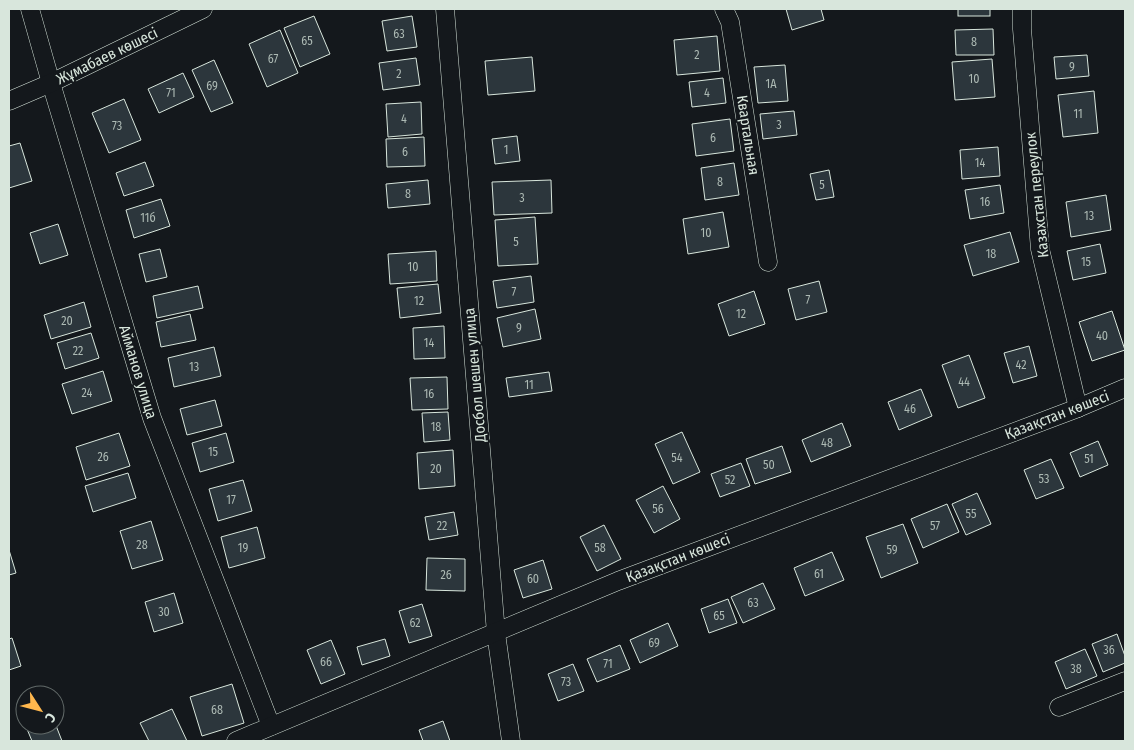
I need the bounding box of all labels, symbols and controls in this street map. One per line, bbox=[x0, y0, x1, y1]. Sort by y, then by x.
street label: Жұмабаев көшесі bbox=[53, 24, 161, 88]
house number: 63 bbox=[393, 27, 405, 41]
house number: 65 bbox=[301, 34, 313, 48]
house number: 8 bbox=[971, 35, 977, 49]
house number: 2 bbox=[694, 48, 700, 62]
house number: 67 bbox=[268, 52, 278, 66]
house number: 9 bbox=[1069, 60, 1075, 74]
house number: 2 bbox=[396, 67, 402, 81]
house number: 10 bbox=[969, 72, 979, 86]
house number: 1А bbox=[766, 77, 777, 91]
house number: 69 bbox=[206, 79, 218, 93]
house number: 71 bbox=[166, 86, 176, 100]
house number: 4 bbox=[704, 86, 710, 100]
street label: Квартальная bbox=[733, 94, 763, 176]
house number: 11 bbox=[1073, 107, 1083, 121]
house number: 4 bbox=[401, 112, 407, 126]
house number: 3 bbox=[776, 118, 782, 132]
house number: 73 bbox=[112, 119, 122, 133]
house number: 6 bbox=[710, 131, 716, 145]
street label: Казахстан переулок bbox=[1021, 131, 1053, 259]
house number: 1 bbox=[504, 143, 508, 157]
house number: 6 bbox=[402, 145, 408, 159]
house number: 14 bbox=[975, 156, 985, 170]
house number: 8 bbox=[717, 175, 723, 189]
house number: 5 bbox=[819, 178, 825, 192]
house number: 8 bbox=[405, 187, 411, 201]
house number: 3 bbox=[519, 191, 525, 205]
house number: 16 bbox=[980, 195, 990, 209]
house number: 13 bbox=[1084, 209, 1094, 223]
house number: 11б bbox=[140, 211, 156, 225]
house number: 10 bbox=[701, 226, 711, 240]
house number: 5 bbox=[513, 235, 519, 249]
house number: 18 bbox=[986, 247, 996, 261]
house number: 15 bbox=[1081, 255, 1092, 269]
house number: 10 bbox=[408, 260, 418, 274]
house number: 7 bbox=[512, 285, 517, 299]
house number: 7 bbox=[806, 293, 811, 307]
house number: 12 bbox=[414, 294, 424, 308]
street label: Досбол шешен улица bbox=[460, 307, 490, 444]
house number: 12 bbox=[736, 307, 746, 321]
house number: 20 bbox=[61, 314, 73, 328]
house number: 9 bbox=[516, 321, 522, 335]
street label: Айманов улица bbox=[115, 323, 161, 421]
house number: 40 bbox=[1096, 329, 1108, 343]
house number: 14 bbox=[424, 336, 434, 350]
house number: 22 bbox=[73, 344, 83, 358]
house number: 42 bbox=[1016, 358, 1026, 372]
house number: 13 bbox=[189, 360, 199, 374]
house number: 44 bbox=[958, 375, 970, 389]
house number: 11 bbox=[524, 378, 534, 392]
house number: 24 bbox=[82, 386, 93, 400]
house number: 16 bbox=[424, 387, 434, 401]
street label: Қазақстан көшесі bbox=[1002, 387, 1112, 443]
house number: 46 bbox=[904, 402, 916, 416]
house number: 18 bbox=[431, 420, 441, 434]
house number: 48 bbox=[821, 436, 833, 450]
house number: 15 bbox=[208, 445, 219, 459]
house number: 26 bbox=[97, 450, 109, 464]
house number: 54 bbox=[671, 451, 683, 465]
house number: 51 bbox=[1084, 452, 1094, 466]
house number: 50 bbox=[763, 458, 775, 472]
house number: 20 bbox=[430, 462, 442, 476]
house number: 53 bbox=[1039, 472, 1049, 486]
house number: 52 bbox=[725, 473, 735, 487]
house number: 17 bbox=[226, 493, 236, 507]
house number: 56 bbox=[652, 502, 664, 516]
house number: 55 bbox=[966, 507, 977, 521]
house number: 22 bbox=[437, 519, 447, 533]
house number: 57 bbox=[930, 519, 940, 533]
street label: Қазақстан көшесі bbox=[623, 530, 733, 586]
house number: 28 bbox=[136, 538, 148, 552]
house number: 19 bbox=[238, 541, 248, 555]
house number: 58 bbox=[594, 541, 606, 555]
house number: 59 bbox=[886, 543, 898, 557]
house number: 61 bbox=[814, 567, 824, 581]
house number: 26 bbox=[440, 568, 452, 582]
house number: 60 bbox=[527, 572, 539, 586]
house number: 63 bbox=[747, 596, 759, 610]
house number: 30 bbox=[158, 605, 170, 619]
house number: 65 bbox=[713, 609, 725, 623]
house number: 62 bbox=[409, 616, 421, 630]
house number: 69 bbox=[648, 636, 660, 650]
house number: 36 bbox=[1103, 643, 1115, 657]
house number: 66 bbox=[320, 655, 332, 669]
house number: 71 bbox=[603, 657, 613, 671]
house number: 38 bbox=[1070, 662, 1082, 676]
house number: 73 bbox=[561, 675, 571, 689]
north arrow bbox=[15, 685, 65, 735]
house number: 68 bbox=[211, 703, 223, 717]
text: С bbox=[41, 709, 59, 726]

